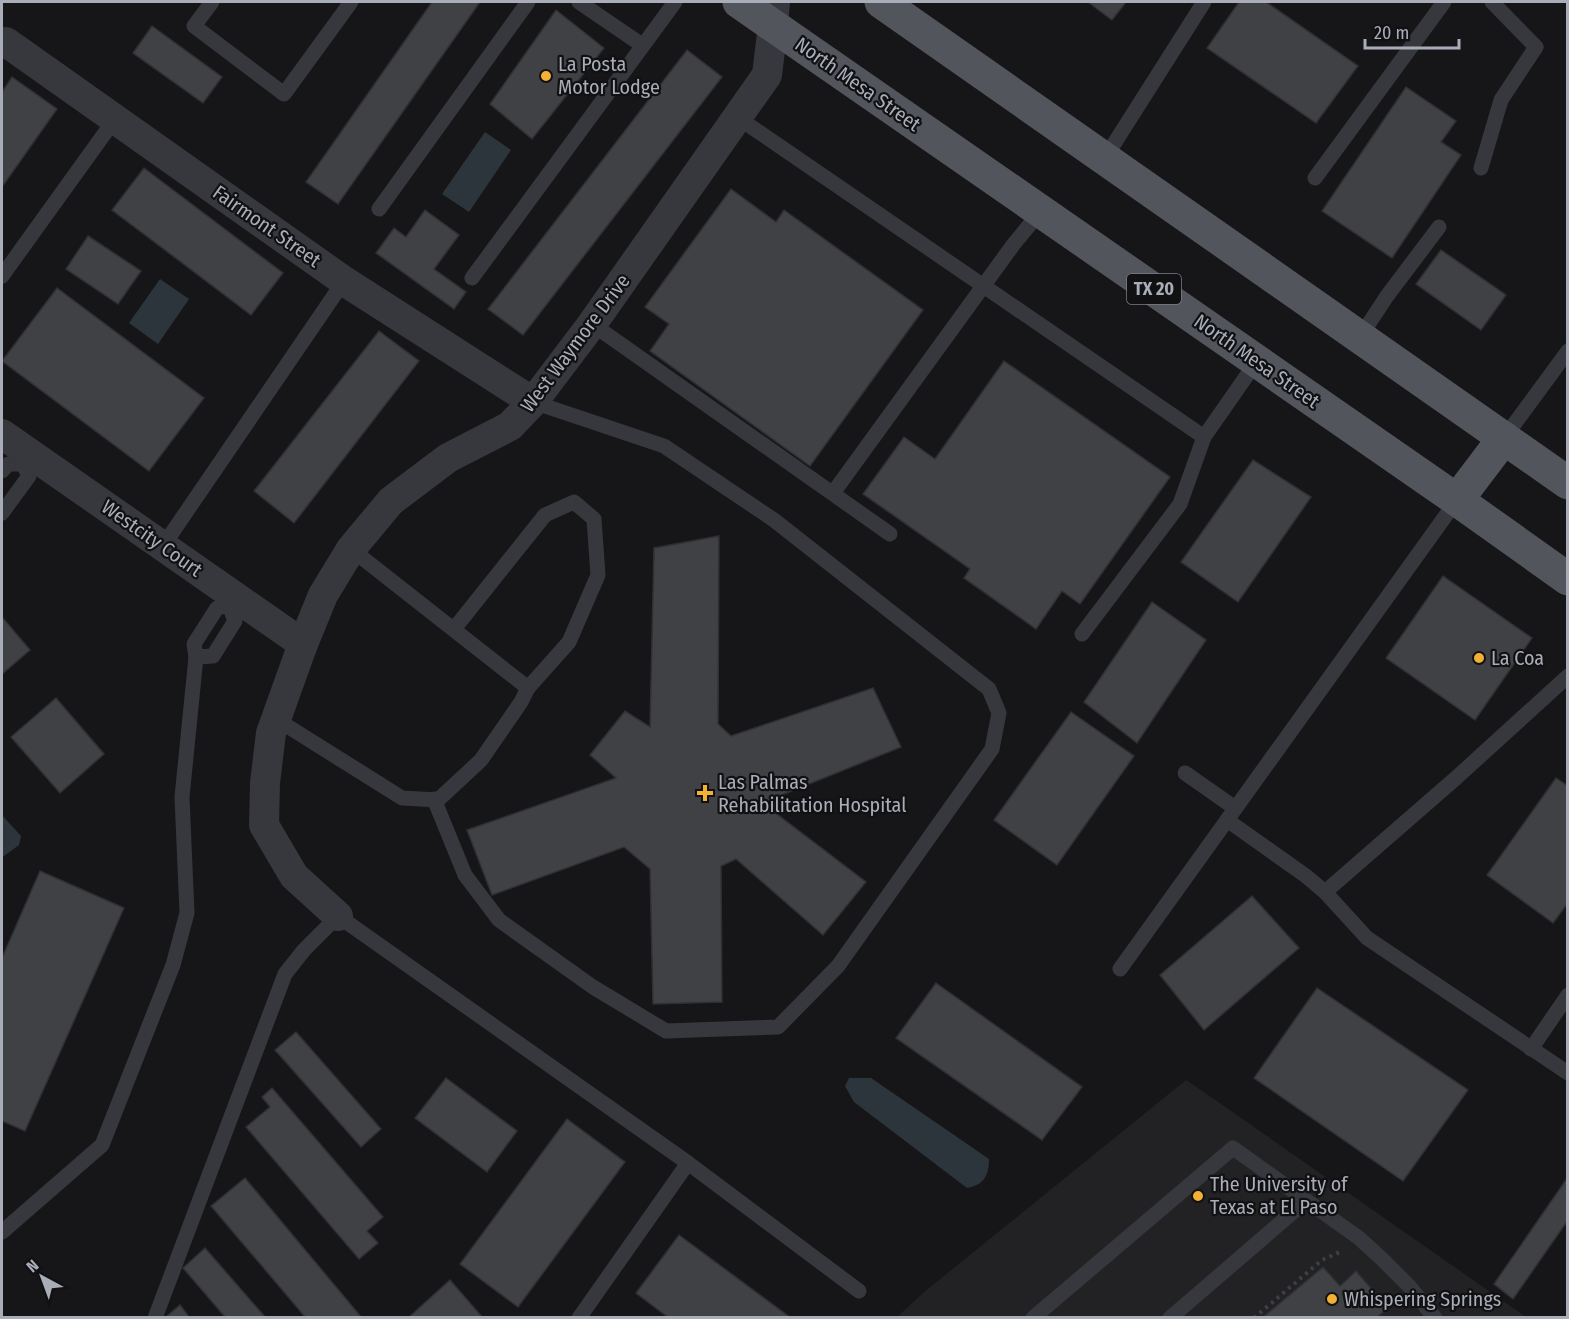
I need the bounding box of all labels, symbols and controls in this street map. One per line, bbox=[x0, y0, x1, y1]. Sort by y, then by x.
scale bar bbox=[1365, 12, 1460, 50]
text: 20 m bbox=[1374, 22, 1409, 44]
street label: North Mesa Street bbox=[791, 32, 926, 136]
place label: La Posta Motor Lodge bbox=[558, 52, 660, 99]
marker: La Posta Motor Lodge bbox=[539, 69, 553, 83]
street label: Fairmont Street bbox=[208, 180, 326, 272]
street label: West Waymore Drive bbox=[515, 269, 635, 417]
road number: TX 20 bbox=[1127, 274, 1181, 304]
street label: North Mesa Street bbox=[1190, 309, 1325, 413]
street label: Westcity Court bbox=[97, 494, 207, 582]
place label: La Coa bbox=[1491, 646, 1544, 670]
marker: La Coa bbox=[1472, 651, 1486, 665]
place label: Las Palmas Rehabilitation Hospital bbox=[718, 770, 907, 817]
marker: Las Palmas Rehabilitation Hospital bbox=[696, 784, 714, 802]
place label: The University of Texas at El Paso bbox=[1210, 1172, 1349, 1219]
marker: The University of Texas at El Paso bbox=[1191, 1189, 1205, 1203]
north arrow bbox=[12, 1247, 72, 1307]
text: N bbox=[23, 1256, 42, 1276]
place label: Whispering Springs bbox=[1344, 1287, 1501, 1311]
marker: Whispering Springs bbox=[1325, 1292, 1339, 1306]

